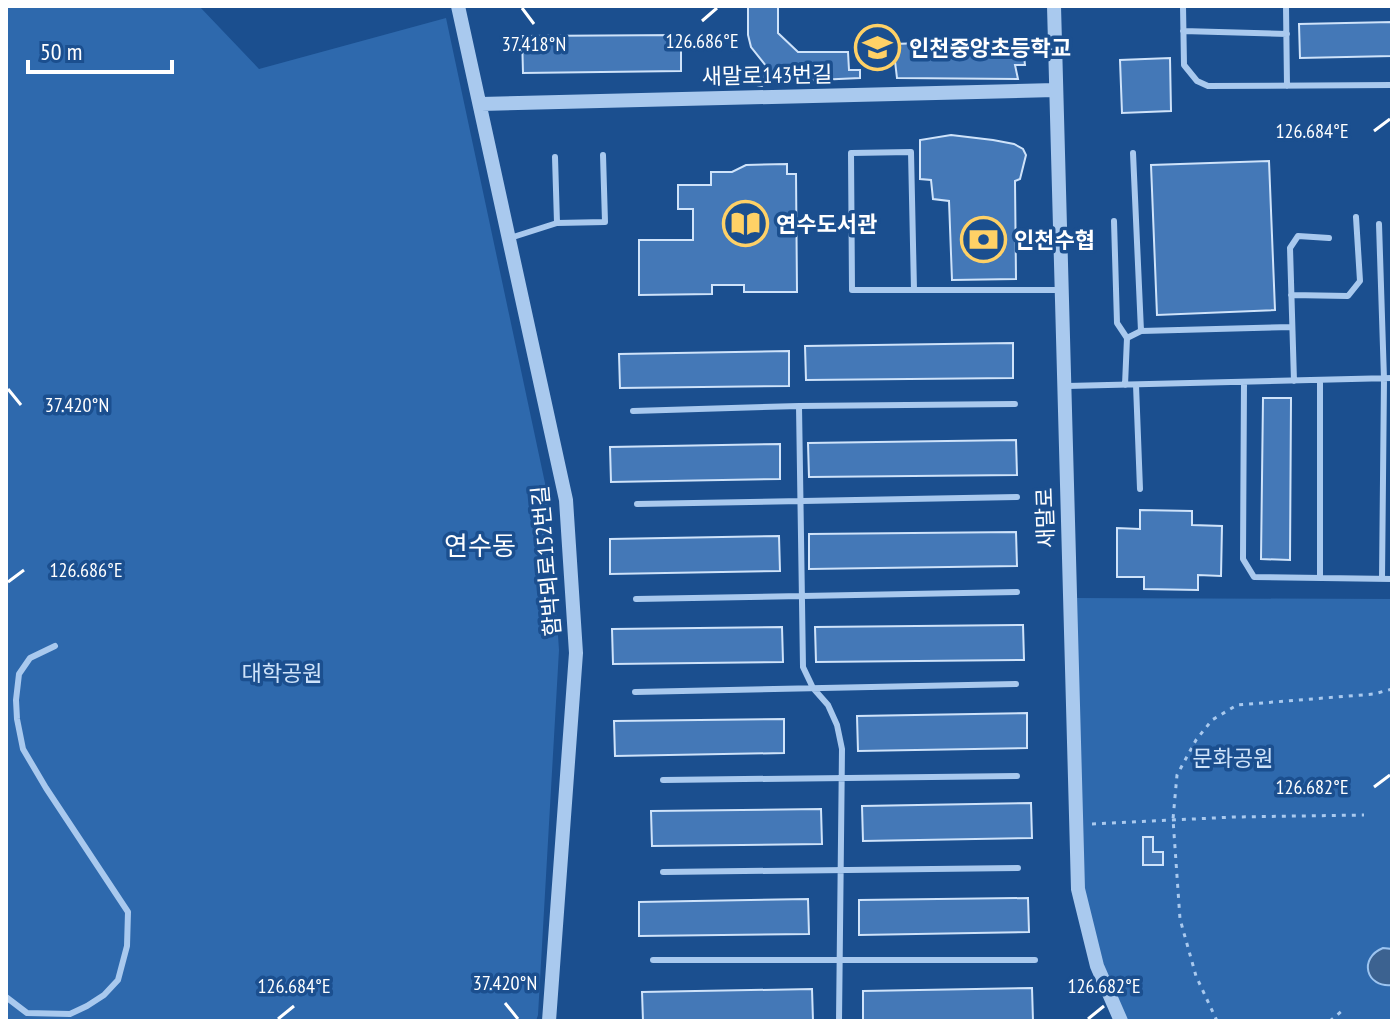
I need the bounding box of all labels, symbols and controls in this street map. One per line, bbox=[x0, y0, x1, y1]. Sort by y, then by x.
scale bar bbox=[28, 24, 172, 74]
school or university icon: 인천중앙초등학교 bbox=[854, 24, 902, 72]
text: 126.686°E bbox=[666, 28, 738, 54]
text: 37.418°N bbox=[502, 31, 566, 57]
place label: 인천중앙초등학교 bbox=[909, 34, 1071, 62]
text: 50 m bbox=[40, 36, 82, 67]
street label: 새말로143번길 bbox=[701, 60, 833, 90]
text: 126.684°E bbox=[1276, 118, 1348, 144]
library icon: 연수도서관 bbox=[721, 200, 769, 248]
place label: 연수도서관 bbox=[776, 210, 877, 238]
bank icon: 인천수협 bbox=[959, 216, 1007, 264]
place label: 인천수협 bbox=[1014, 226, 1095, 254]
text: 37.420°N bbox=[45, 392, 109, 418]
street label: 함박뫼로152번길 bbox=[525, 484, 567, 638]
street label: 새말로 bbox=[1030, 487, 1060, 549]
district label: 연수동 bbox=[444, 529, 516, 562]
text: 126.686°E bbox=[50, 557, 122, 583]
park label: 대학공원 bbox=[242, 659, 322, 687]
park label: 문화공원 bbox=[1193, 744, 1273, 772]
text: 126.682°E bbox=[1276, 774, 1348, 800]
text: 37.420°N bbox=[473, 970, 537, 996]
text: 126.684°E bbox=[258, 973, 330, 999]
text: 126.682°E bbox=[1068, 973, 1140, 999]

